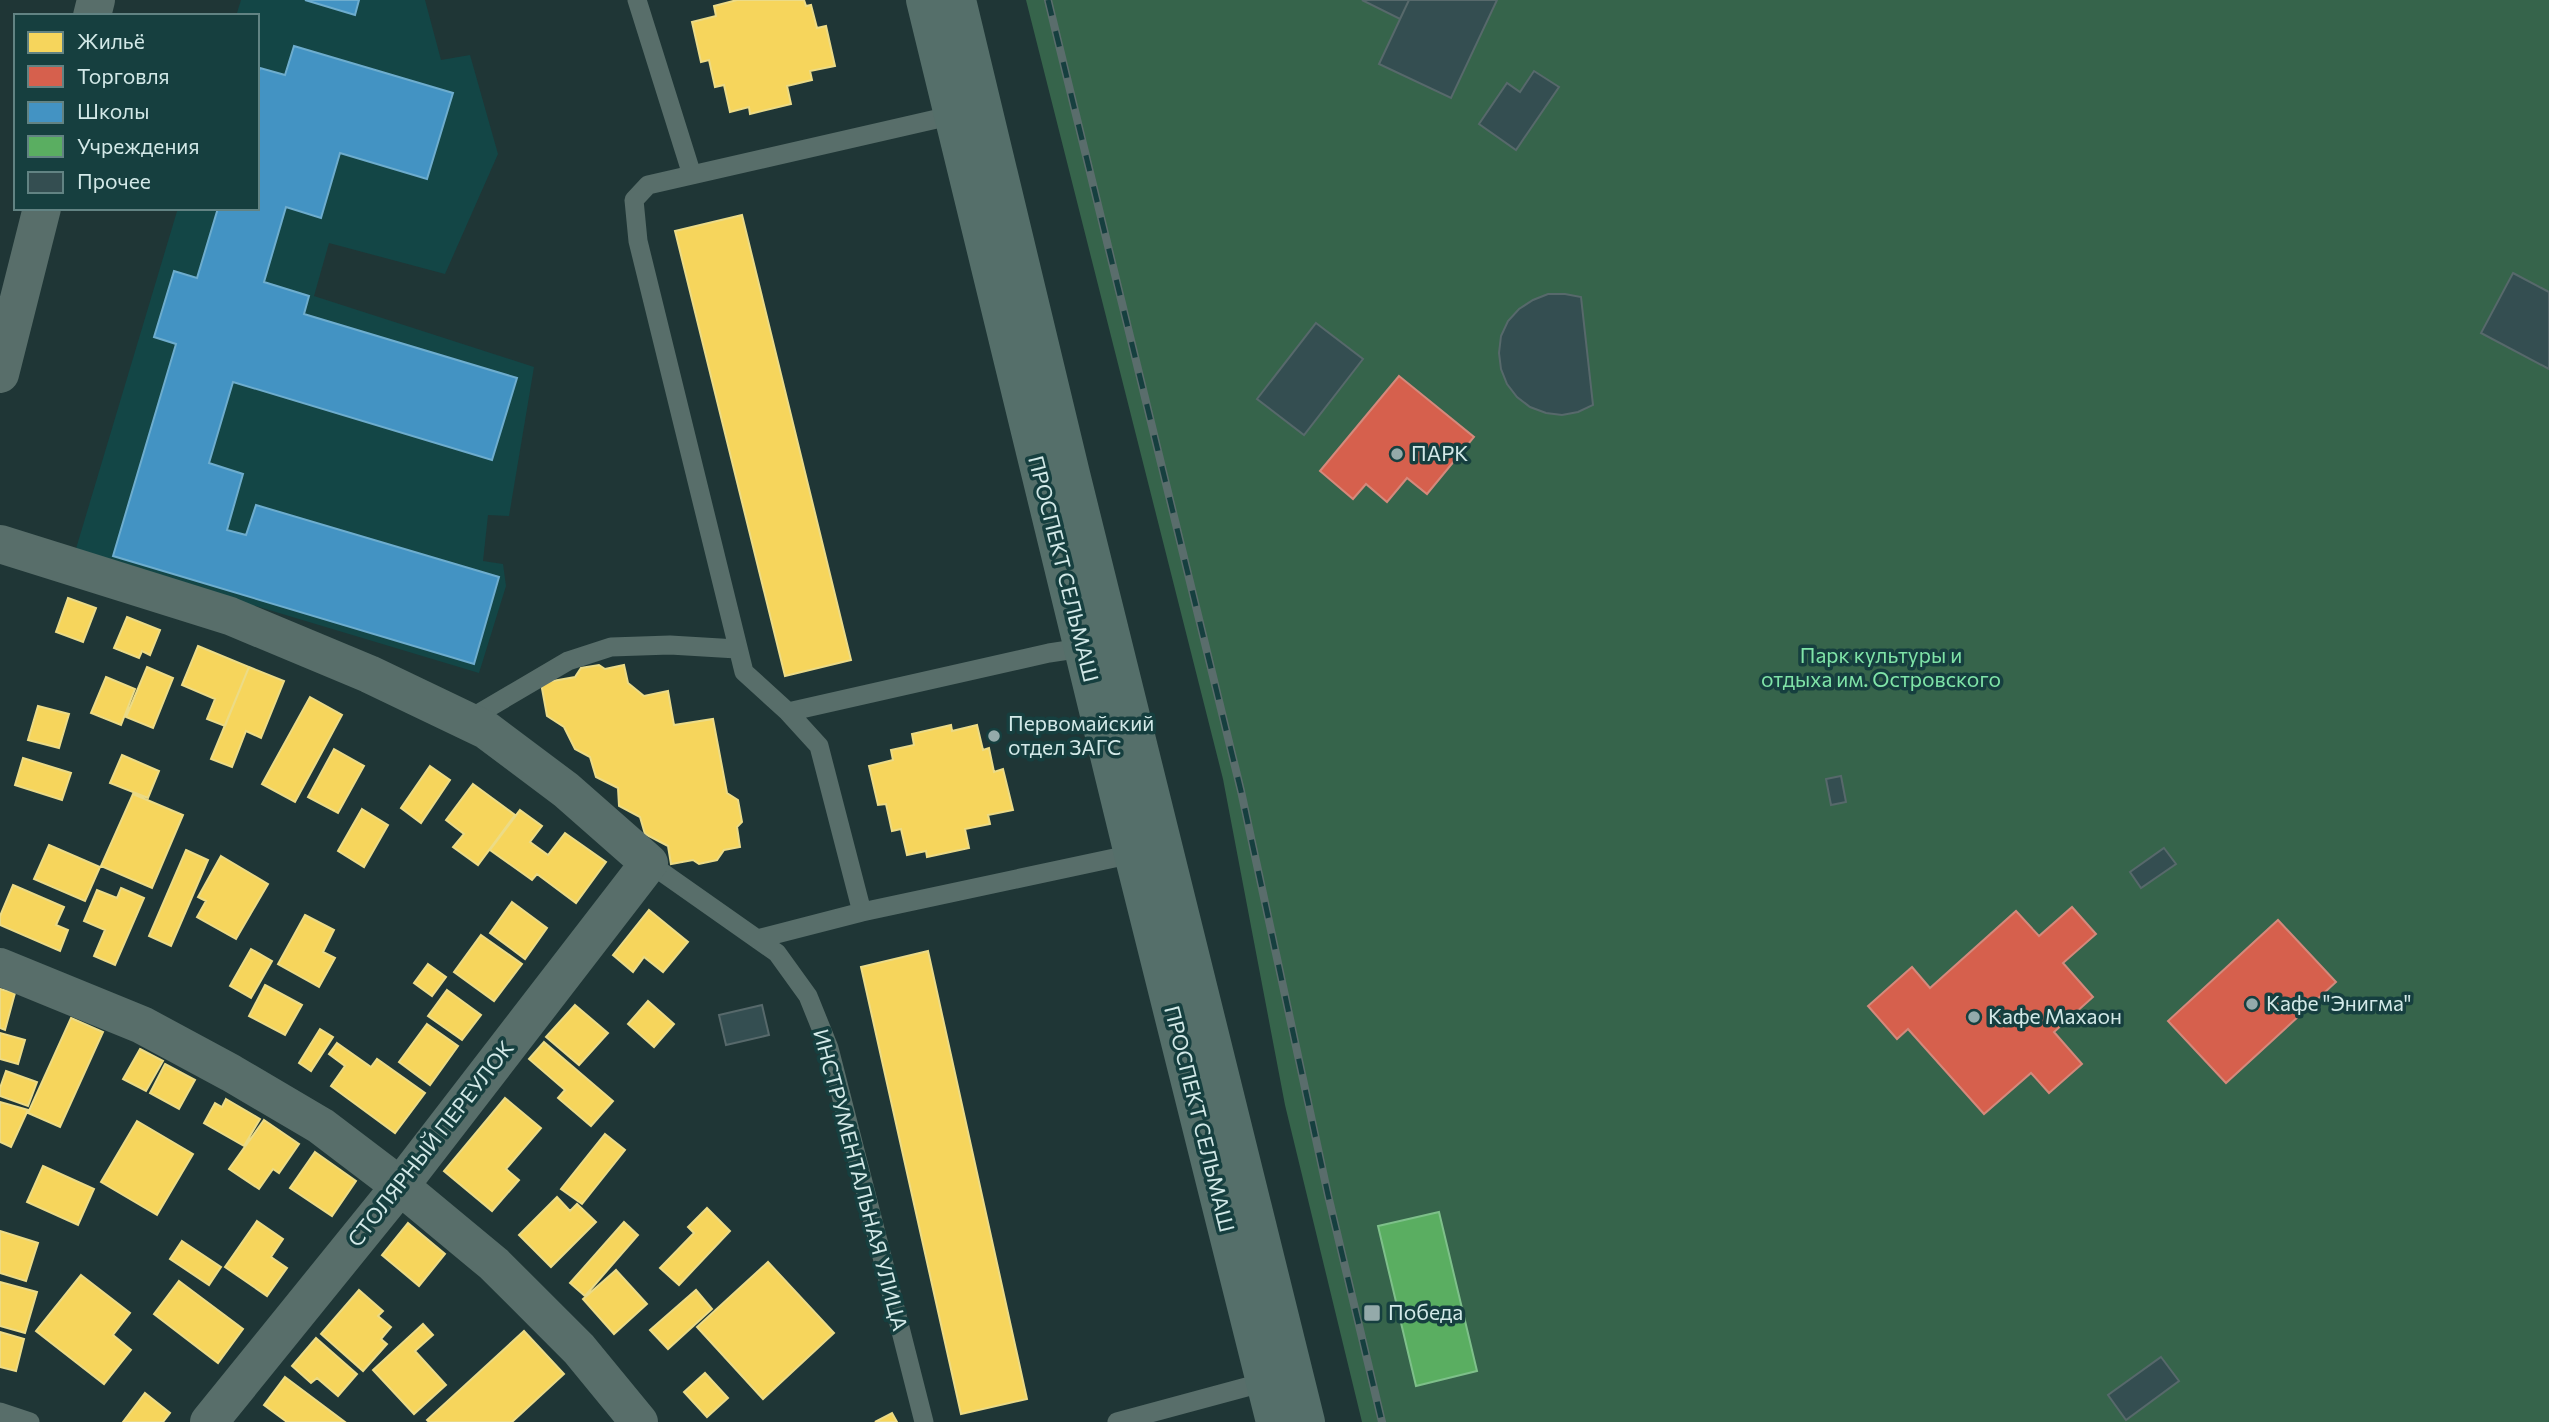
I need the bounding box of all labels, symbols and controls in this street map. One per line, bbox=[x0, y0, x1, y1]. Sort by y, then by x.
legend bbox=[14, 14, 259, 210]
text: Жильё bbox=[77, 28, 145, 53]
text: Торговля bbox=[77, 63, 170, 88]
text: Школы bbox=[77, 98, 149, 123]
text: Учреждения bbox=[77, 133, 199, 158]
text: Прочее bbox=[77, 168, 151, 193]
place label: ПАРК bbox=[1411, 440, 1468, 465]
marker: ПАРК bbox=[1389, 446, 1405, 462]
street label: ПРОСПЕКТ СЕЛЬМАШ bbox=[1024, 453, 1105, 684]
park label: Парк культуры и отдыха им. Островского bbox=[1761, 642, 2001, 691]
place label: Первомайский отдел ЗАГС bbox=[1008, 710, 1154, 759]
marker: Первомайский отдел ЗАГС bbox=[986, 728, 1002, 744]
place label: Кафе "Энигма" bbox=[2266, 990, 2412, 1015]
marker: Кафе "Энигма" bbox=[2244, 996, 2260, 1012]
street label: ПРОСПЕКТ СЕЛЬМАШ bbox=[1160, 1003, 1241, 1234]
place label: Кафе Махаон bbox=[1988, 1003, 2122, 1028]
marker: Кафе Махаон bbox=[1966, 1009, 1982, 1025]
street label: ИНСТРУМЕНТАЛЬНАЯ УЛИЦА bbox=[809, 1026, 914, 1333]
street label: СТОЛЯРНЫЙ ПЕРЕУЛОК bbox=[342, 1035, 518, 1251]
place label: Победа bbox=[1388, 1299, 1463, 1324]
marker: Победа bbox=[1362, 1303, 1382, 1323]

